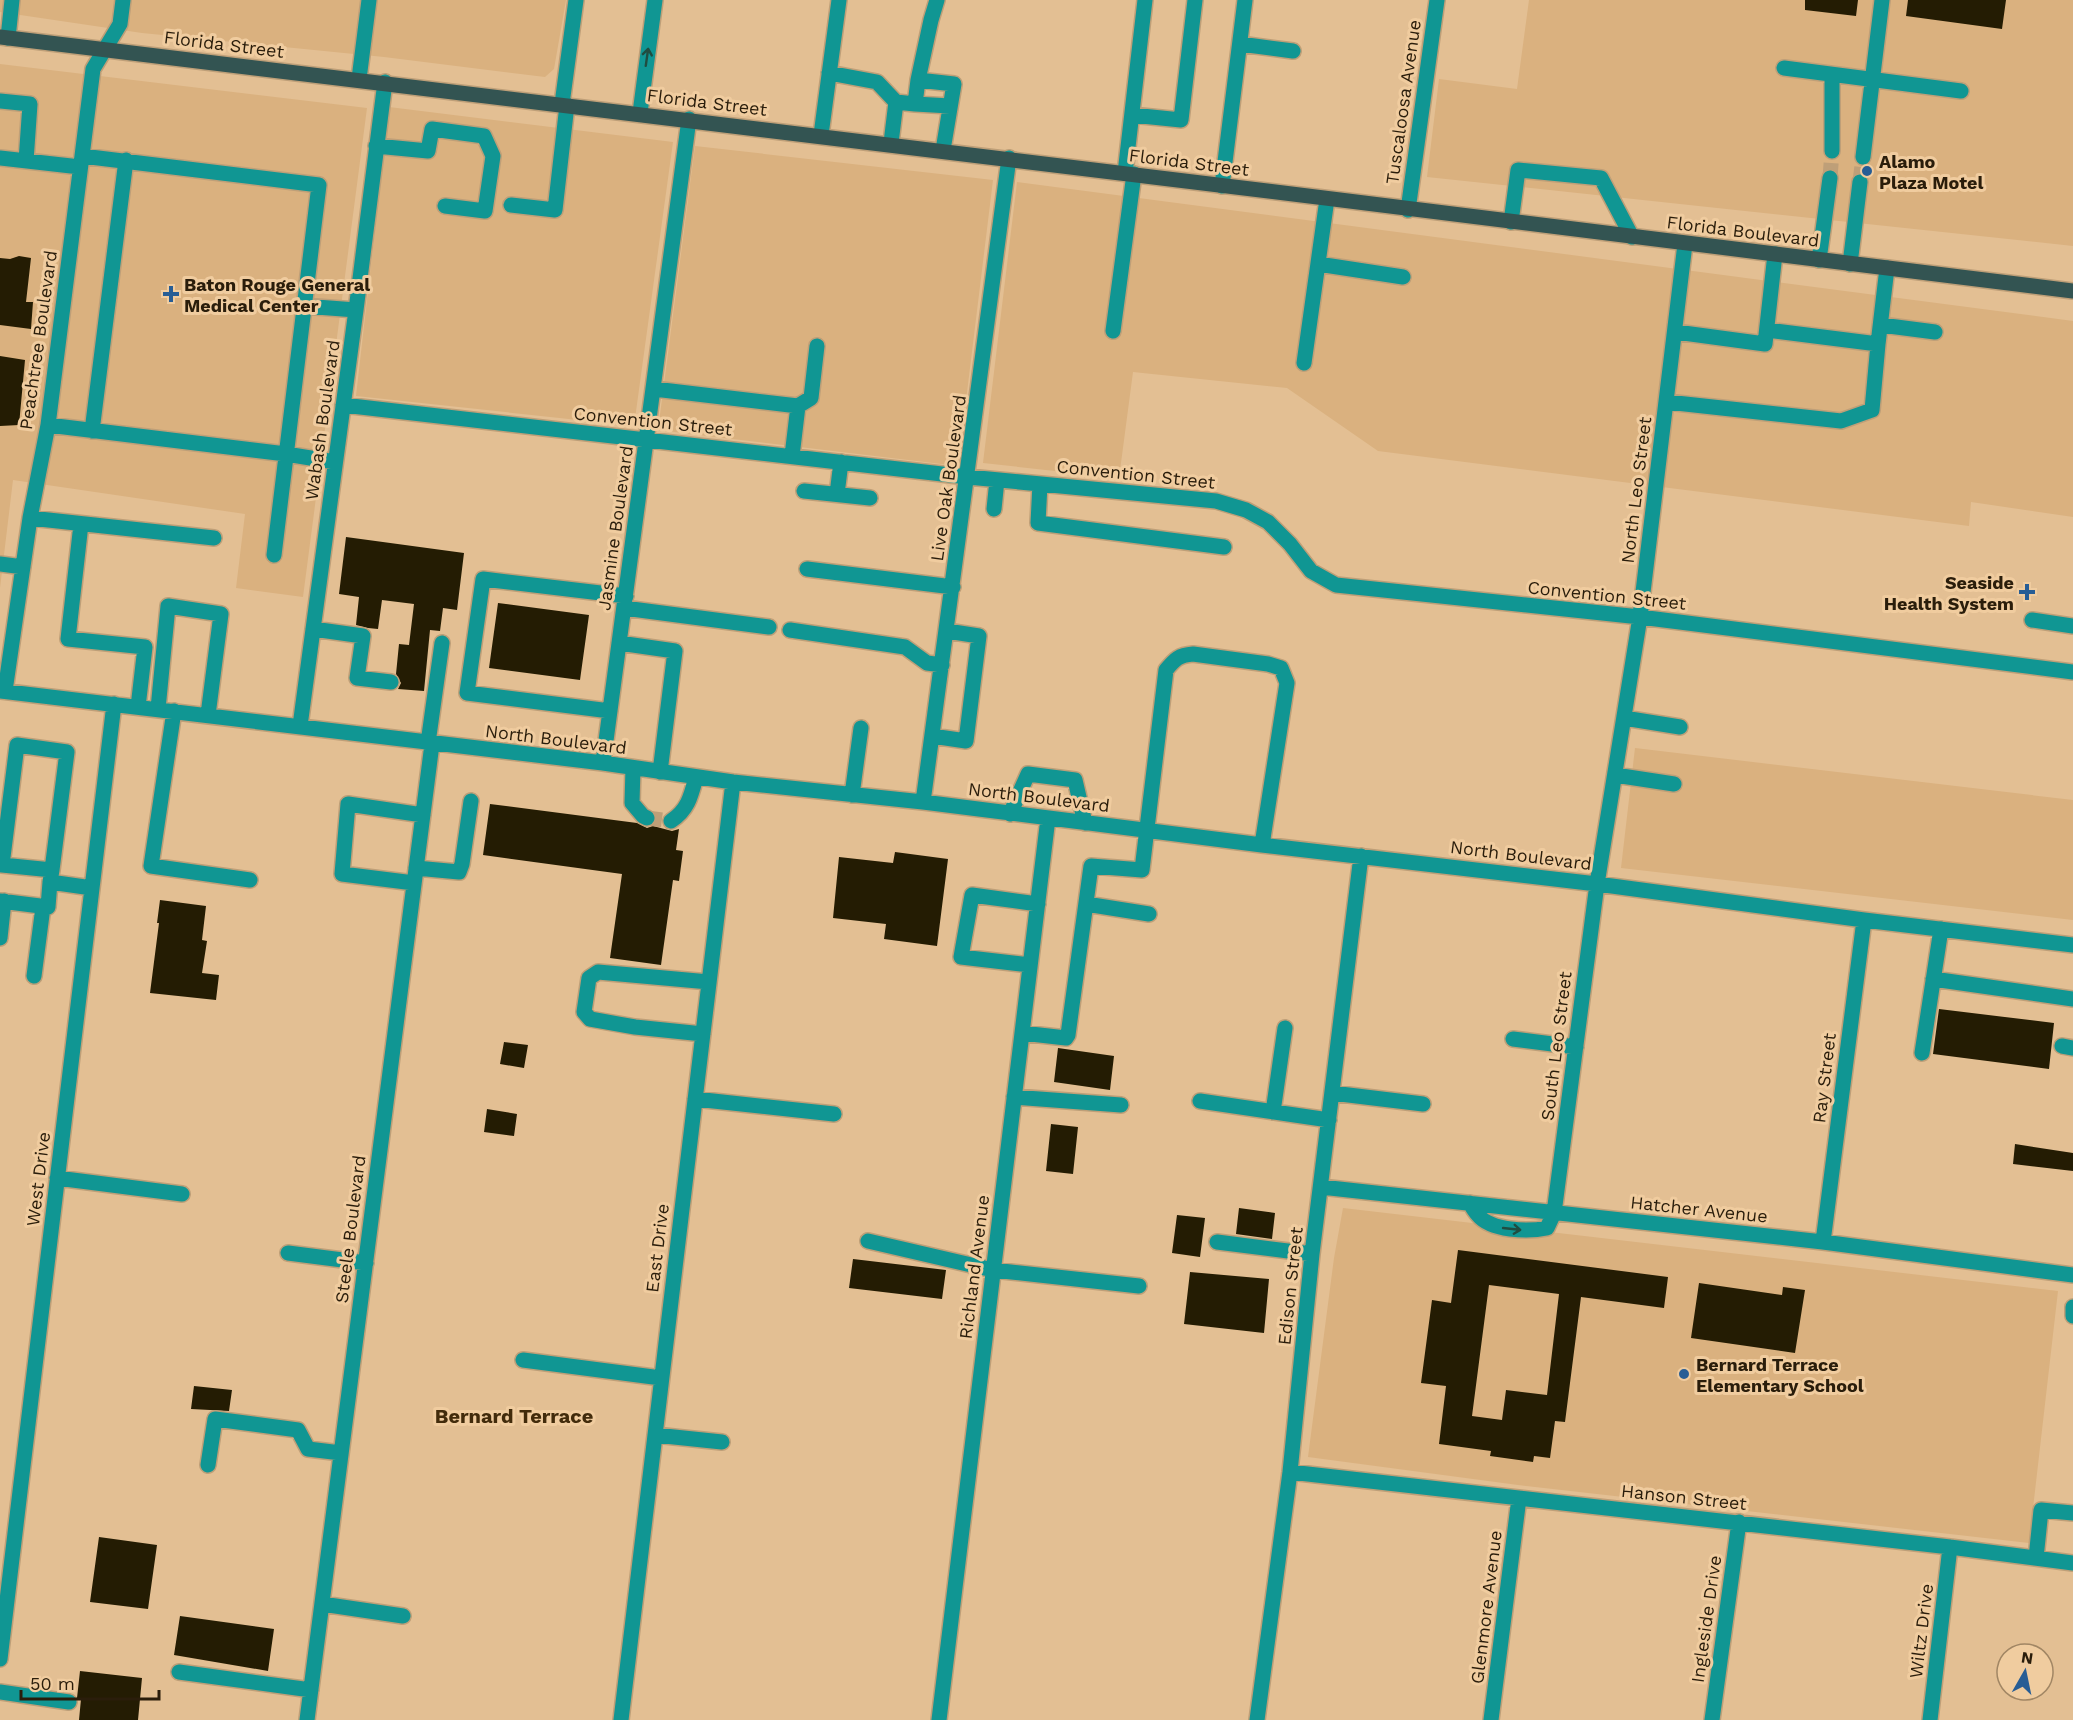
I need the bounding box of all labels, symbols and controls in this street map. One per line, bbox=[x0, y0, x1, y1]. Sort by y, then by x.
street label: Tuscaloosa Avenue bbox=[1381, 18, 1425, 186]
street label: Florida Street bbox=[163, 26, 286, 62]
one-way arrow bbox=[642, 47, 653, 67]
street label: Florida Street bbox=[646, 84, 769, 120]
street label: Florida Street bbox=[1128, 144, 1251, 180]
place label: Alamo Plaza Motel bbox=[1879, 151, 1983, 193]
marker: Alamo Plaza Motel bbox=[1860, 164, 1874, 178]
street label: Florida Boulevard bbox=[1666, 211, 1820, 251]
street label: Peachtree Boulevard bbox=[15, 249, 61, 431]
place label: Baton Rouge General Medical Center bbox=[184, 274, 370, 316]
marker: Baton Rouge General Medical Center bbox=[162, 285, 180, 303]
street label: Wabash Boulevard bbox=[300, 338, 344, 502]
street label: Live Oak Boulevard bbox=[926, 393, 970, 563]
street label: Convention Street bbox=[573, 402, 734, 440]
street label: North Leo Street bbox=[1617, 415, 1655, 564]
street label: Jasmine Boulevard bbox=[593, 444, 637, 612]
street label: Convention Street bbox=[1056, 455, 1217, 493]
place label: Seaside Health System bbox=[1884, 572, 2014, 614]
street label: Convention Street bbox=[1527, 576, 1688, 614]
marker: Seaside Health System bbox=[2018, 583, 2036, 601]
street label: North Boulevard bbox=[484, 720, 628, 758]
street label: North Boulevard bbox=[967, 778, 1111, 816]
street label: North Boulevard bbox=[1449, 836, 1593, 874]
street label: South Leo Street bbox=[1536, 970, 1576, 1122]
street label: Ray Street bbox=[1808, 1031, 1840, 1124]
street label: West Drive bbox=[22, 1131, 54, 1227]
street label: Steele Boulevard bbox=[331, 1154, 369, 1304]
street label: Hatcher Avenue bbox=[1629, 1191, 1769, 1227]
street label: Richland Avenue bbox=[955, 1194, 993, 1340]
street label: East Drive bbox=[641, 1202, 673, 1294]
one-way arrow bbox=[1501, 1224, 1521, 1235]
street label: Edison Street bbox=[1273, 1225, 1307, 1346]
place label: Bernard Terrace Elementary School bbox=[1696, 1354, 1864, 1396]
marker: Bernard Terrace Elementary School bbox=[1677, 1367, 1691, 1381]
district label: Bernard Terrace bbox=[435, 1404, 593, 1428]
street label: Hanson Street bbox=[1620, 1480, 1748, 1514]
street label: Glenmore Avenue bbox=[1466, 1529, 1506, 1685]
street label: Ingleside Drive bbox=[1687, 1554, 1725, 1684]
street label: Wiltz Drive bbox=[1905, 1582, 1937, 1680]
north arrow bbox=[1995, 1642, 2055, 1702]
text: N bbox=[2020, 1647, 2035, 1668]
scale bar bbox=[21, 1663, 159, 1701]
text: 50 m bbox=[30, 1673, 75, 1694]

